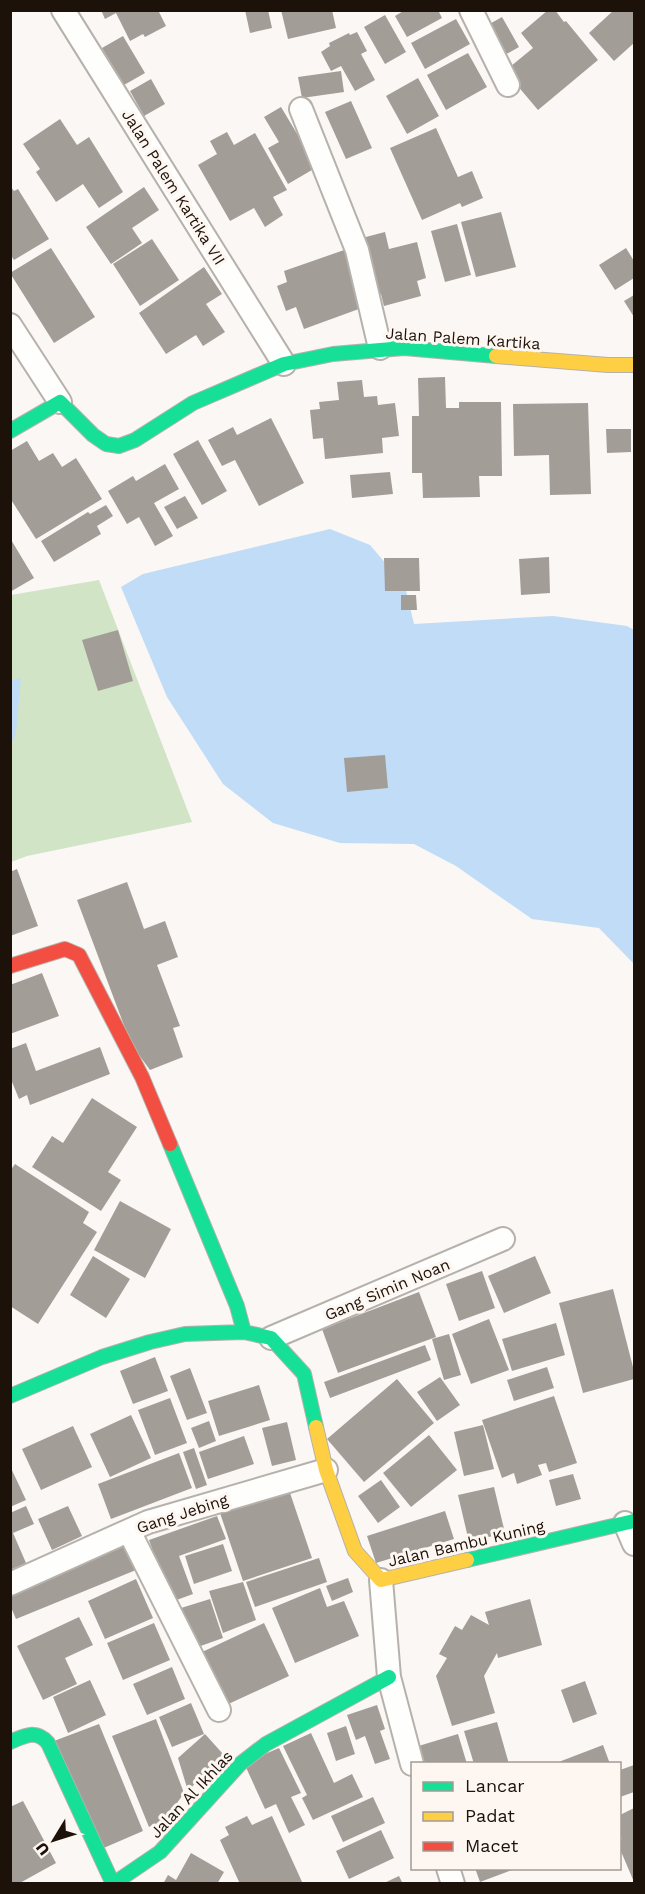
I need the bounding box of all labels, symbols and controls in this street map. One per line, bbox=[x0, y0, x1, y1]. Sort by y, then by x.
street label: Jalan Palem Kartika VII bbox=[118, 106, 229, 268]
street label: Jalan Palem Kartika bbox=[385, 324, 541, 353]
street label: Gang Simin Noan bbox=[322, 1255, 453, 1324]
street label: Gang Jebing bbox=[134, 1490, 231, 1537]
street label: Jalan Bambu Kuning bbox=[386, 1516, 547, 1571]
street label: Jalan Al Ikhlas bbox=[146, 1747, 237, 1842]
legend bbox=[411, 1762, 621, 1870]
text: Lancar bbox=[465, 1775, 525, 1796]
text: Padat bbox=[465, 1805, 515, 1826]
north arrow bbox=[24, 1810, 84, 1870]
text: Macet bbox=[465, 1835, 519, 1856]
text: U bbox=[32, 1839, 54, 1859]

